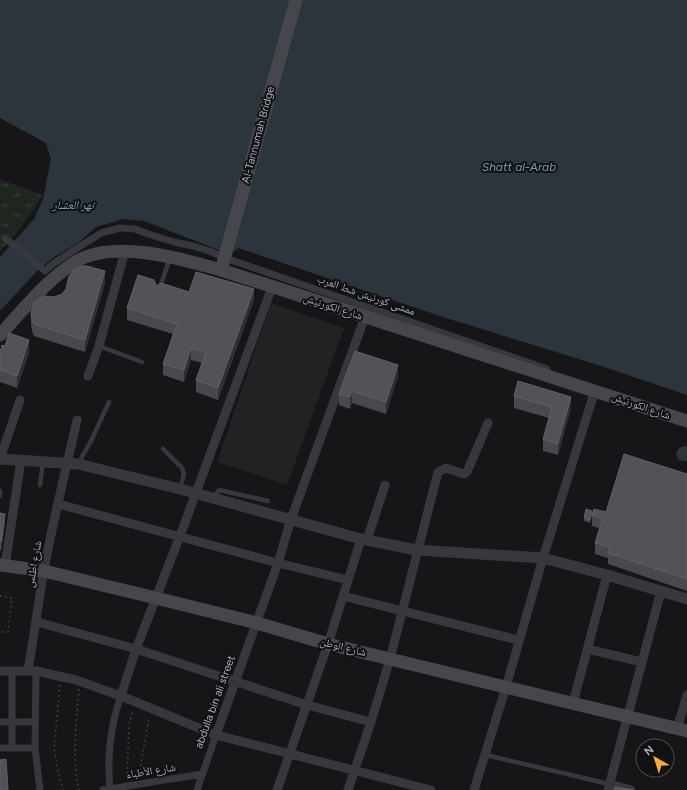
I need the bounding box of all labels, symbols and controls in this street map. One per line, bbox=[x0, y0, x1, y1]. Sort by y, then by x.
street label: Al-Tannumah Bridge bbox=[239, 85, 277, 185]
water label: Shatt al-Arab bbox=[482, 160, 556, 174]
water label: نهر العشار bbox=[51, 198, 96, 212]
street label: ممشى كورنيش شط العرب bbox=[315, 272, 417, 318]
street label: شارع الكورنيش bbox=[302, 291, 364, 323]
street label: شارع الكورنيش bbox=[610, 390, 672, 422]
street label: شارع اطلس bbox=[23, 540, 45, 588]
street label: شارع الوطن bbox=[318, 635, 368, 659]
street label: abdulla bin ali street bbox=[192, 654, 238, 750]
north arrow bbox=[635, 738, 675, 778]
text: N bbox=[642, 743, 656, 758]
street label: شارع الأطباء bbox=[125, 761, 177, 781]

